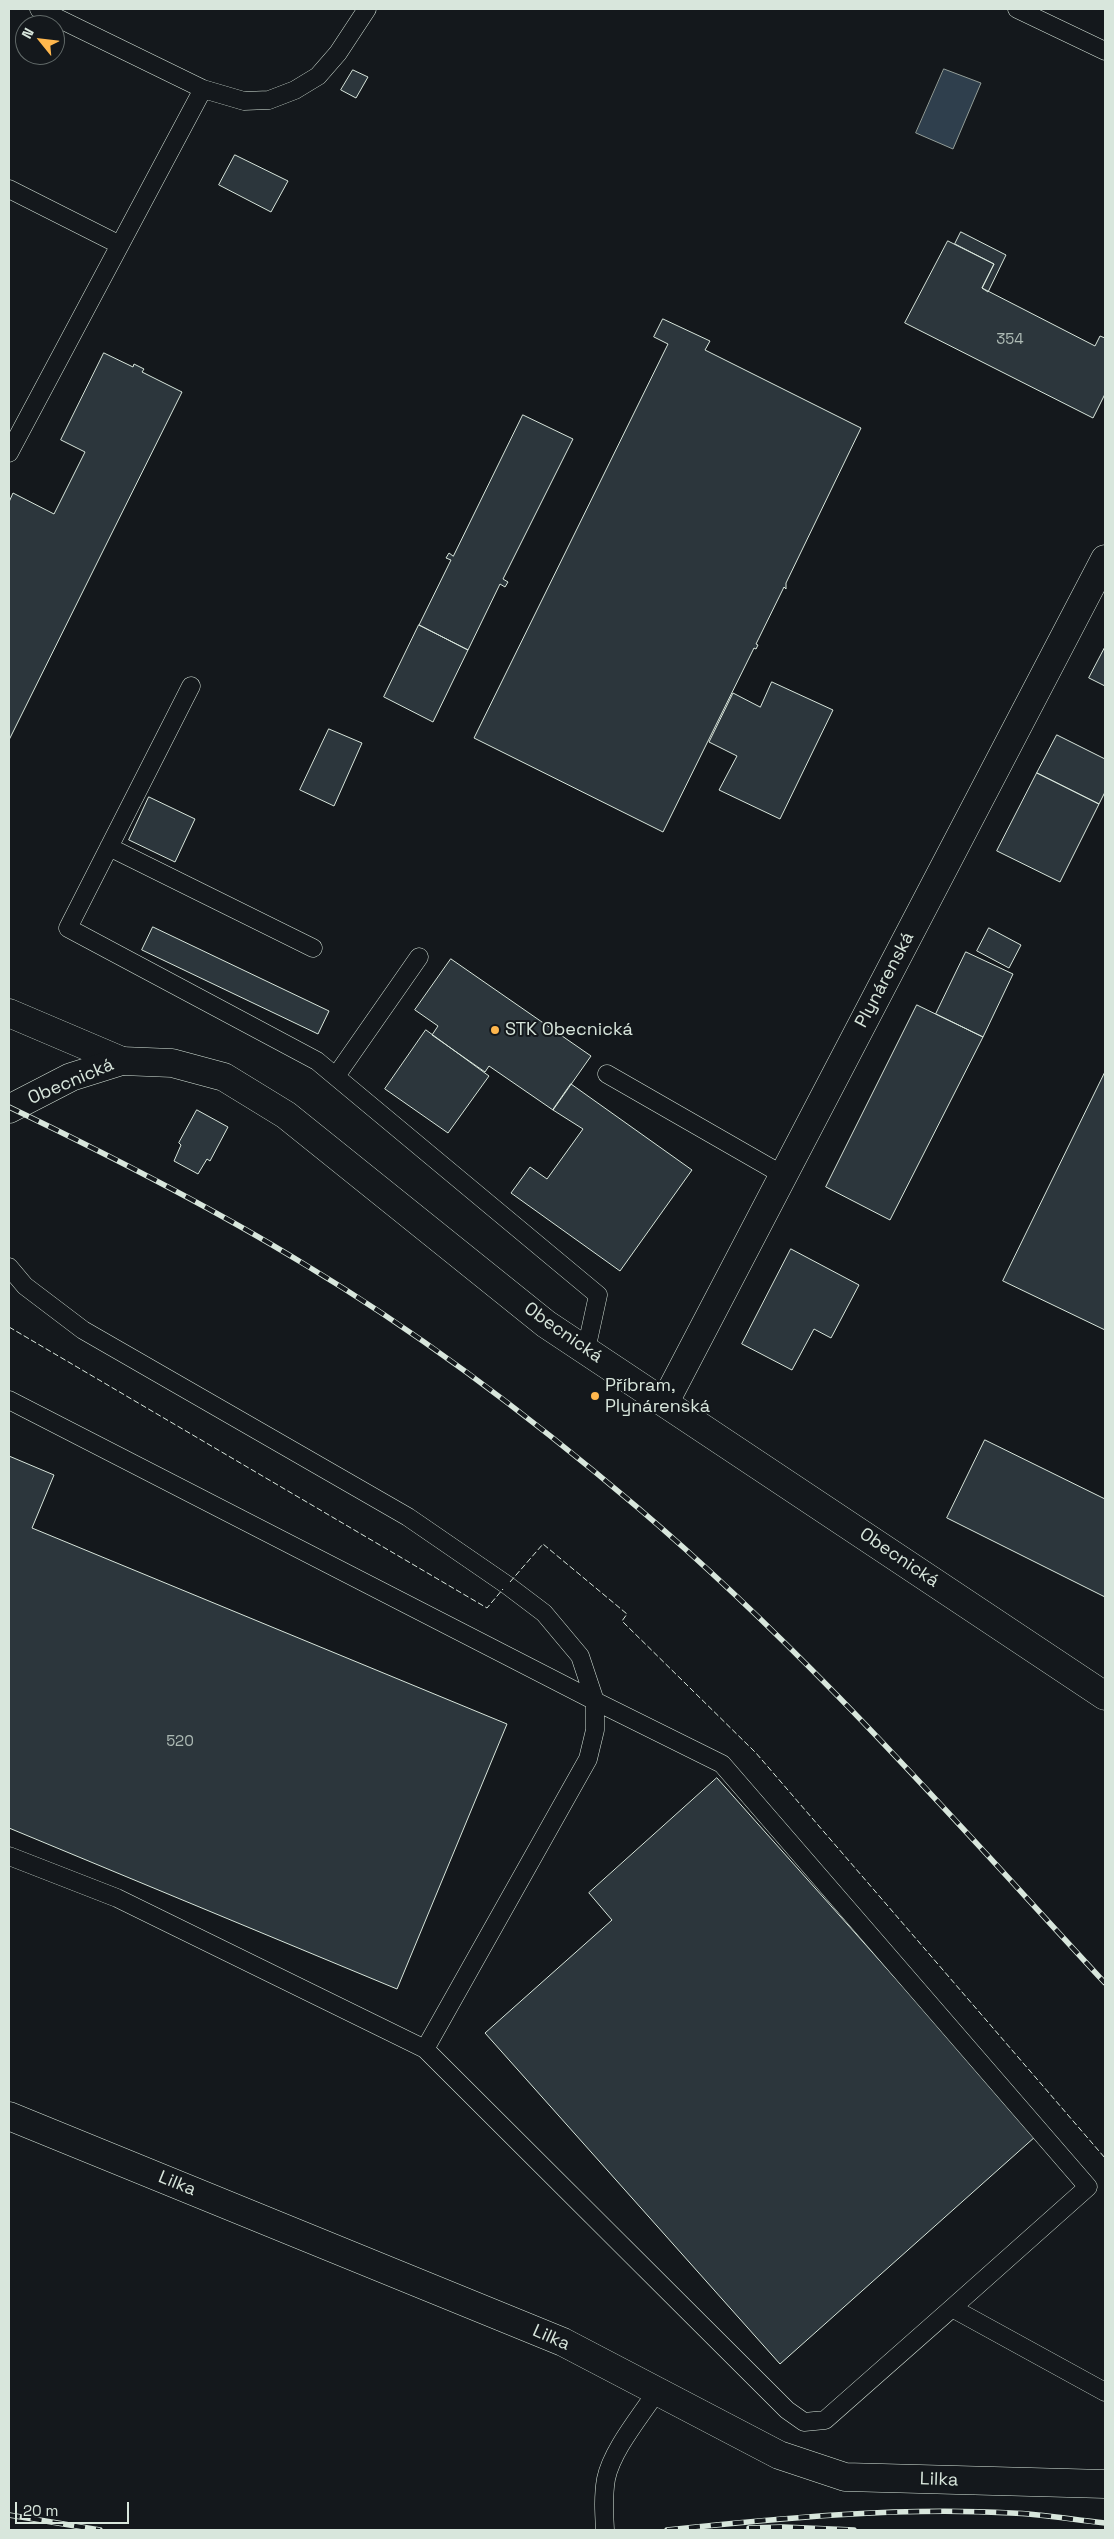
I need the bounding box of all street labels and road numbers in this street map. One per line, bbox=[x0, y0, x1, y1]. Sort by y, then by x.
street label: Plynárenská bbox=[851, 929, 919, 1031]
street label: Obecnická bbox=[25, 1054, 117, 1110]
street label: Obecnická bbox=[519, 1298, 607, 1368]
street label: Obecnická bbox=[855, 1524, 943, 1592]
street label: Lilka bbox=[155, 2167, 199, 2201]
street label: Lilka bbox=[529, 2320, 573, 2356]
street label: Lilka bbox=[919, 2469, 959, 2491]

